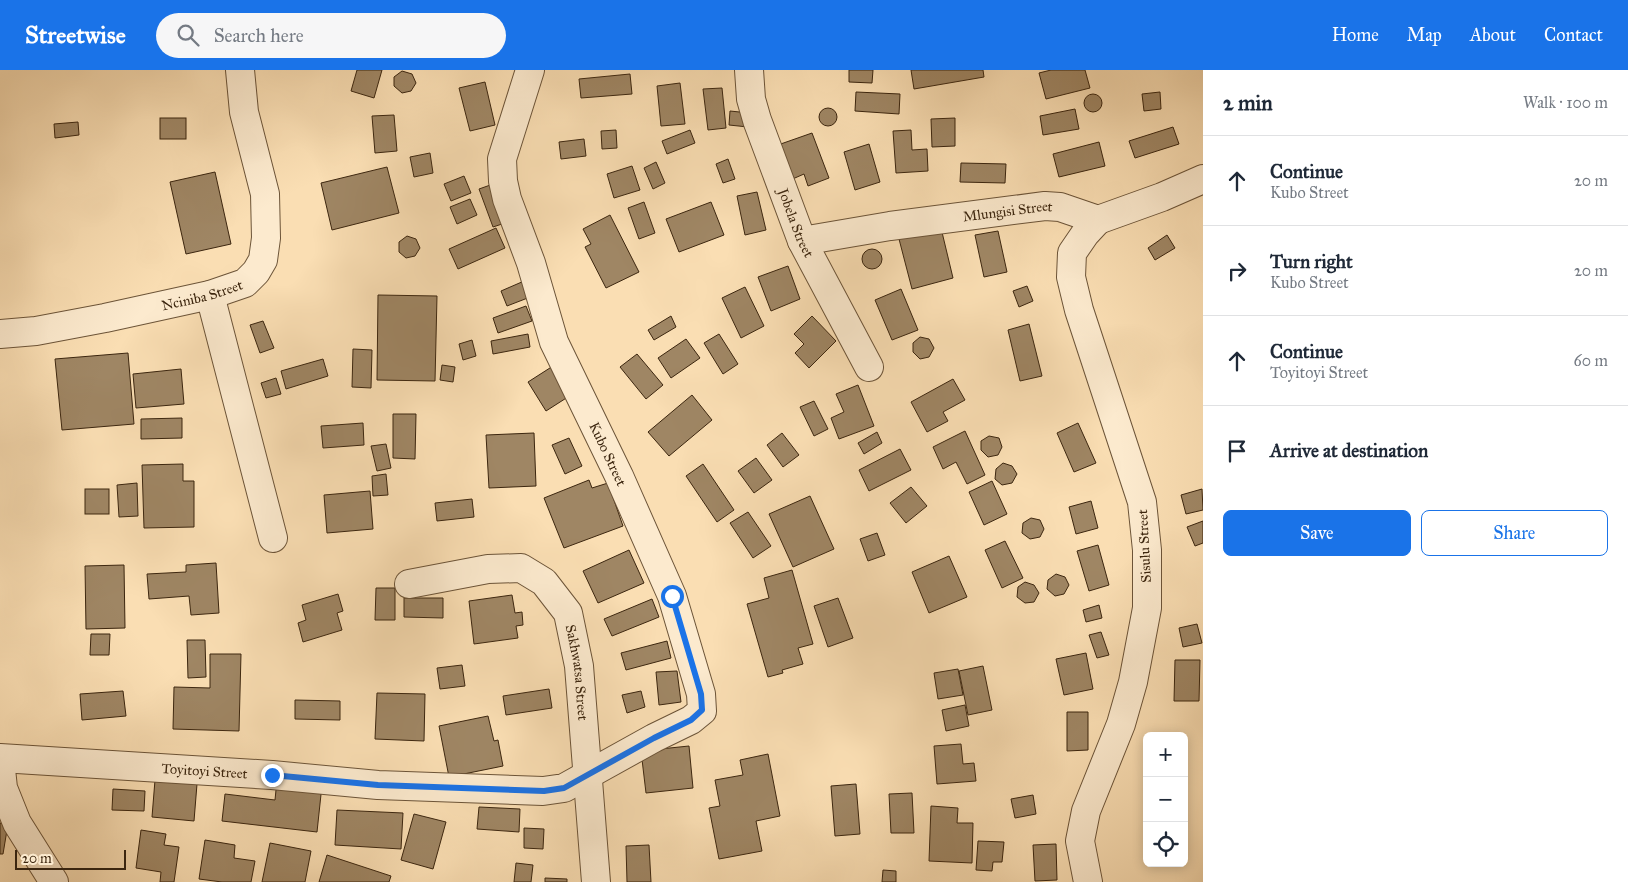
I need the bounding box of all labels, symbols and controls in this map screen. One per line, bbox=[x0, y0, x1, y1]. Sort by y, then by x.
search box bbox=[156, 13, 506, 58]
text: Streetwise bbox=[25, 20, 126, 50]
icon: search bbox=[174, 21, 202, 49]
text: Search here bbox=[214, 24, 304, 47]
text: Home bbox=[1332, 24, 1379, 46]
text: Map bbox=[1407, 24, 1442, 46]
text: About bbox=[1470, 24, 1516, 46]
text: Contact bbox=[1544, 24, 1603, 46]
text: 2 min bbox=[1223, 90, 1273, 116]
text: Walk · 100 m bbox=[1523, 93, 1608, 112]
text: Continue bbox=[1270, 160, 1343, 183]
icon: ahead bbox=[1223, 167, 1251, 195]
text: 20 m bbox=[1574, 171, 1608, 190]
text: Kubo Street bbox=[1270, 183, 1349, 202]
street label: Jobela Street bbox=[773, 184, 817, 261]
street label: Mlungisi Street bbox=[962, 198, 1053, 226]
text: Turn right bbox=[1270, 250, 1353, 273]
icon: right bbox=[1223, 257, 1251, 285]
text: 20 m bbox=[1574, 261, 1608, 280]
text: Kubo Street bbox=[1270, 273, 1349, 292]
street label: Nciniba Street bbox=[160, 276, 245, 314]
text: Continue bbox=[1270, 340, 1343, 363]
icon: ahead bbox=[1223, 347, 1251, 375]
text: 60 m bbox=[1574, 351, 1608, 370]
text: Toyitoyi Street bbox=[1270, 363, 1368, 382]
street label: Kubo Street bbox=[585, 419, 630, 489]
icon: arrive bbox=[1223, 437, 1251, 465]
text: Arrive at destination bbox=[1270, 439, 1428, 462]
street label: Sisulu Street bbox=[1134, 509, 1155, 583]
button: Save bbox=[1223, 510, 1411, 556]
button: Share bbox=[1421, 510, 1608, 556]
route start bbox=[661, 585, 684, 608]
street label: Sakhwatsa Street bbox=[562, 623, 591, 721]
map controls bbox=[1143, 732, 1188, 867]
button: + bbox=[1143, 732, 1188, 777]
street label: Toyitoyi Street bbox=[161, 760, 248, 782]
route end bbox=[261, 764, 284, 787]
button: − bbox=[1143, 777, 1188, 822]
button: locate bbox=[1143, 822, 1188, 867]
scale bar bbox=[15, 847, 126, 870]
text: 20 m bbox=[22, 850, 52, 867]

